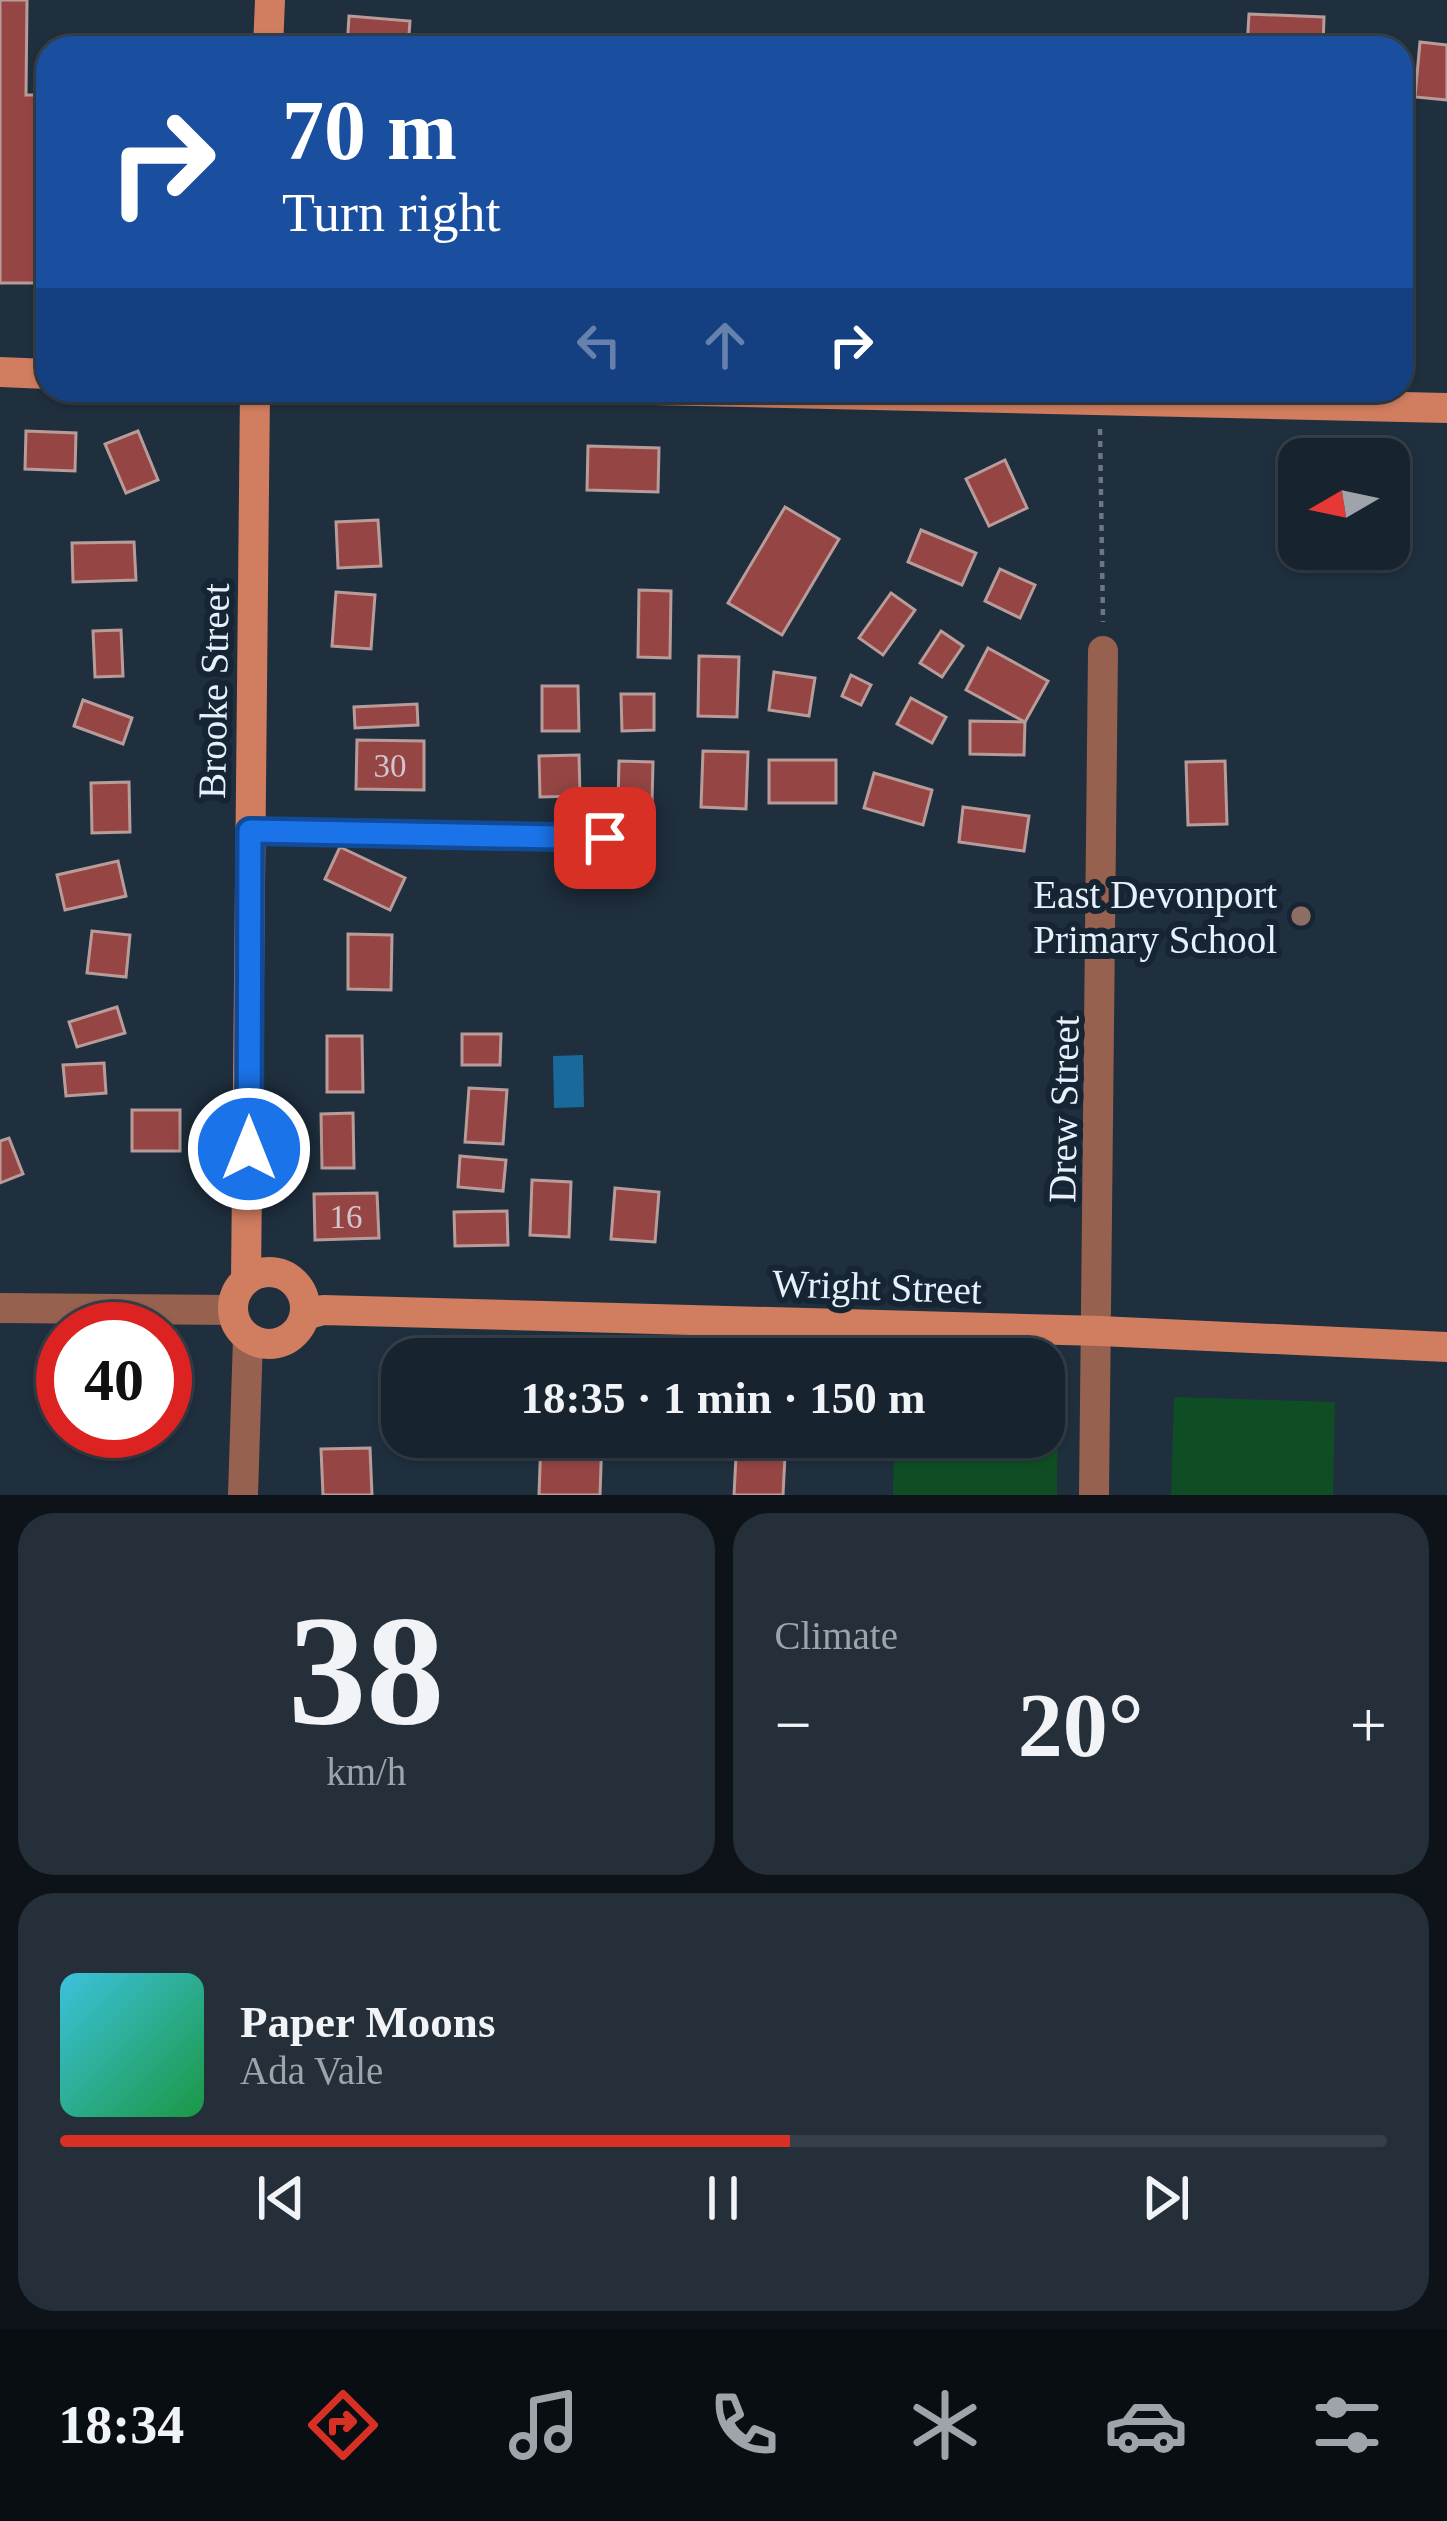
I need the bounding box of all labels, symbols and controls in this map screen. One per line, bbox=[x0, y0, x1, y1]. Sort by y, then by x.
icon: right bbox=[84, 84, 240, 240]
text: 70 m bbox=[282, 84, 457, 177]
text: Turn right bbox=[282, 183, 501, 243]
icon: left bbox=[566, 312, 632, 378]
icon: ahead bbox=[692, 312, 758, 378]
icon: right bbox=[818, 312, 884, 378]
north arrow bbox=[1278, 438, 1410, 570]
map controls bbox=[1278, 438, 1410, 570]
street label: Brooke Street bbox=[190, 583, 237, 799]
house number: 30 bbox=[374, 748, 407, 784]
pin bbox=[554, 787, 656, 889]
icon: arrive bbox=[572, 805, 638, 871]
place label: East Devonport Primary School bbox=[1033, 873, 1277, 962]
marker: East Devonport Primary School bbox=[1288, 903, 1314, 929]
street label: Drew Street bbox=[1040, 1015, 1087, 1203]
position arrow bbox=[186, 1086, 312, 1212]
house number: 16 bbox=[330, 1199, 363, 1235]
street label: Wright Street bbox=[771, 1261, 983, 1313]
speed limit sign: 40 bbox=[36, 1302, 192, 1458]
text: 18:35 · 1 min · 150 m bbox=[521, 1373, 926, 1423]
text: 38 bbox=[288, 1584, 444, 1757]
text: Climate bbox=[775, 1614, 898, 1657]
text: 20° bbox=[1018, 1676, 1144, 1775]
text: − bbox=[775, 1688, 812, 1761]
text: + bbox=[1350, 1688, 1387, 1761]
text: km/h bbox=[326, 1750, 406, 1793]
text: Paper Moons bbox=[240, 1997, 495, 2047]
text: Ada Vale bbox=[240, 2049, 383, 2092]
icon: previous bbox=[248, 2165, 314, 2231]
icon: pause bbox=[690, 2165, 756, 2231]
icon: next bbox=[1133, 2165, 1199, 2231]
icon: directions bbox=[301, 2383, 385, 2467]
icon: music bbox=[502, 2383, 586, 2467]
icon: phone bbox=[702, 2383, 786, 2467]
icon: climate bbox=[903, 2383, 987, 2467]
icon: car bbox=[1104, 2383, 1188, 2467]
icon: filters bbox=[1305, 2383, 1389, 2467]
text: 18:34 bbox=[58, 2395, 184, 2455]

